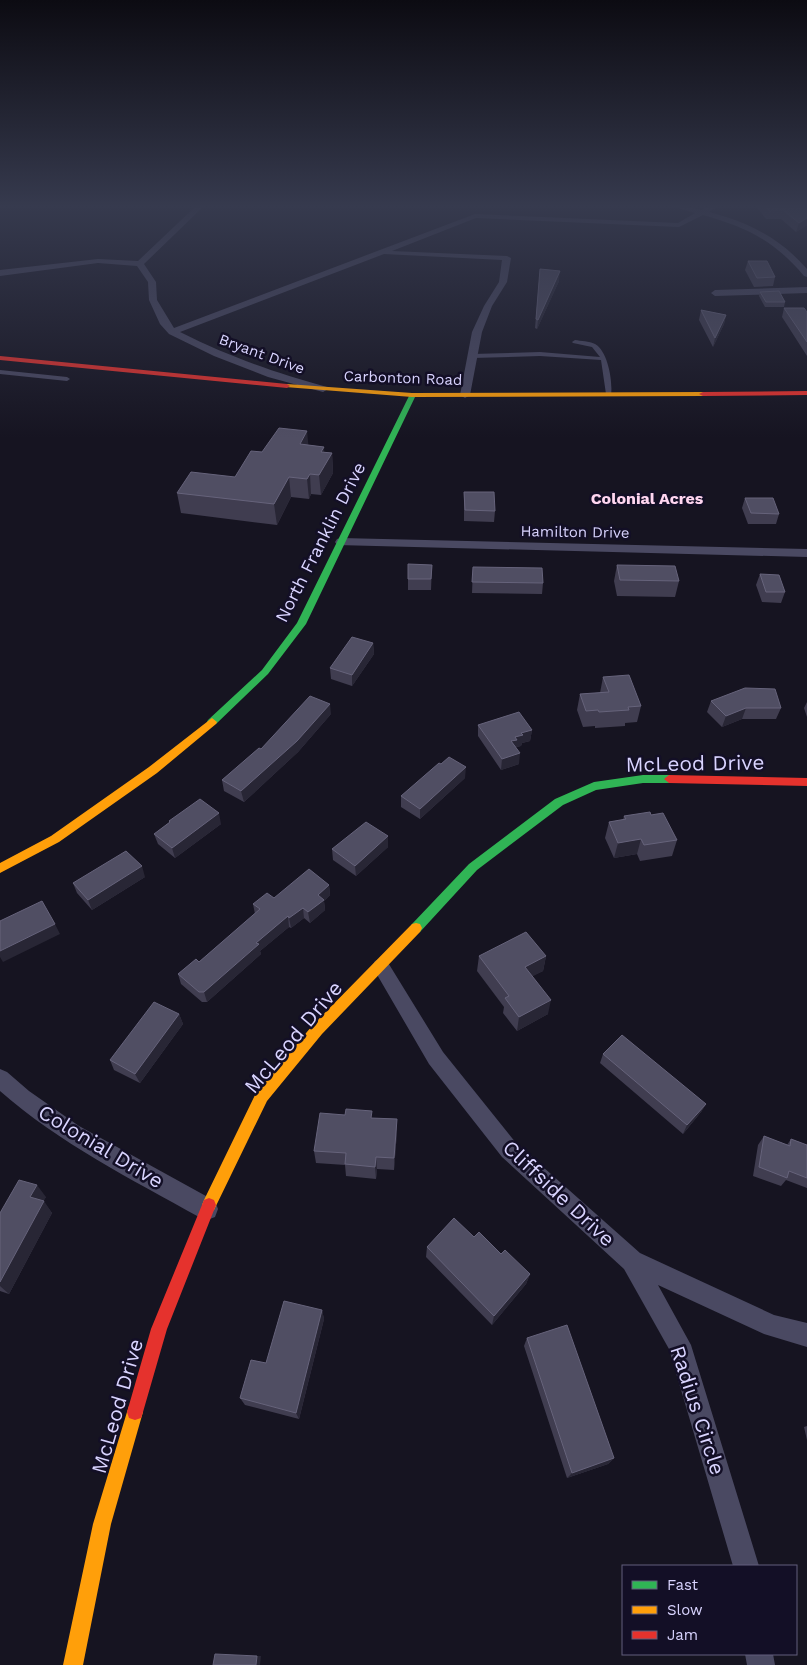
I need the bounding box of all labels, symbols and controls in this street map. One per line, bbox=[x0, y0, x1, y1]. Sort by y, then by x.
street label: Bryant Drive bbox=[217, 330, 307, 378]
street label: Carbonton Road bbox=[343, 367, 463, 389]
street label: North Franklin Drive bbox=[271, 459, 369, 625]
district label: Colonial Acres bbox=[591, 489, 704, 508]
street label: Hamilton Drive bbox=[520, 522, 630, 542]
street label: McLeod Drive bbox=[625, 749, 765, 777]
street label: McLeod Drive bbox=[239, 976, 347, 1098]
street label: Colonial Drive bbox=[34, 1099, 168, 1193]
street label: Cliffside Drive bbox=[498, 1135, 620, 1251]
street label: McLeod Drive bbox=[86, 1336, 148, 1476]
street label: Radius Circle bbox=[665, 1342, 731, 1478]
legend bbox=[622, 1565, 797, 1655]
text: Fast bbox=[667, 1576, 699, 1594]
text: Slow bbox=[667, 1601, 703, 1619]
text: Jam bbox=[667, 1626, 698, 1644]

